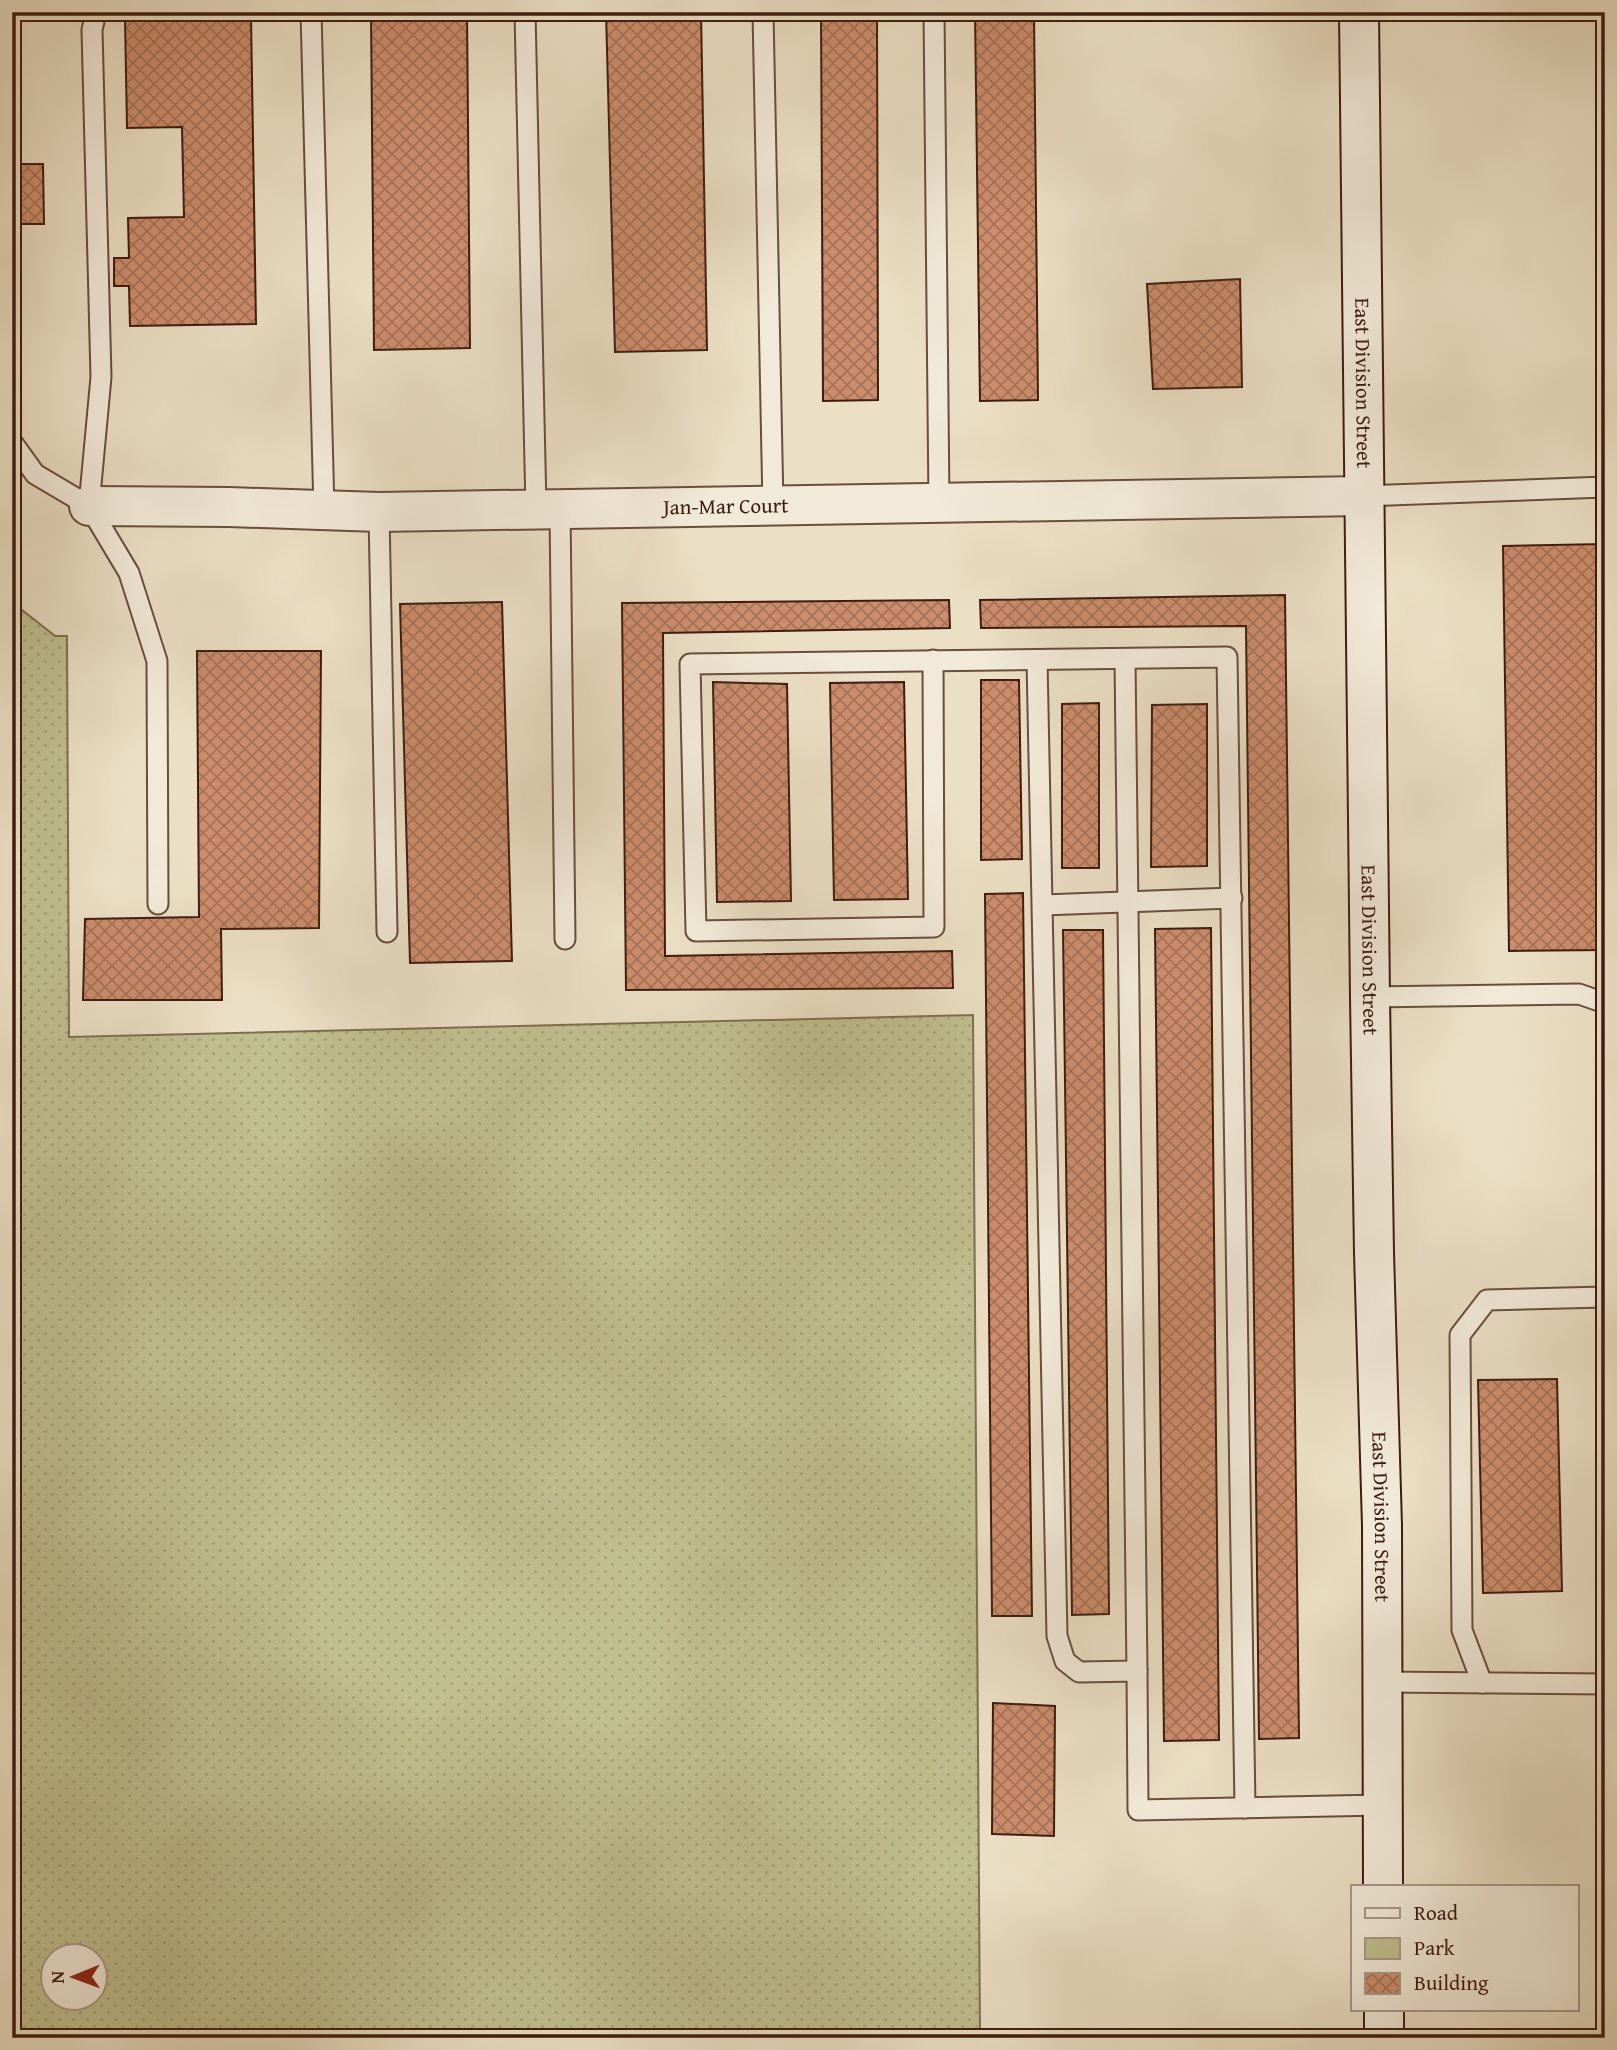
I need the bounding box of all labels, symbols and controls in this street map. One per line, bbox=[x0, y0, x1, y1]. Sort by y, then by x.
street label: East Division Street bbox=[1347, 298, 1380, 469]
street label: Jan-Mar Court bbox=[660, 489, 789, 522]
street label: East Division Street bbox=[1354, 864, 1387, 1036]
street label: East Division Street bbox=[1364, 1431, 1398, 1603]
legend bbox=[1351, 1885, 1578, 2011]
text: Road bbox=[1414, 1897, 1459, 1928]
text: Park bbox=[1414, 1932, 1455, 1963]
north arrow bbox=[38, 1941, 108, 2011]
text: Building bbox=[1414, 1967, 1489, 1998]
text: N bbox=[43, 1970, 71, 1984]

